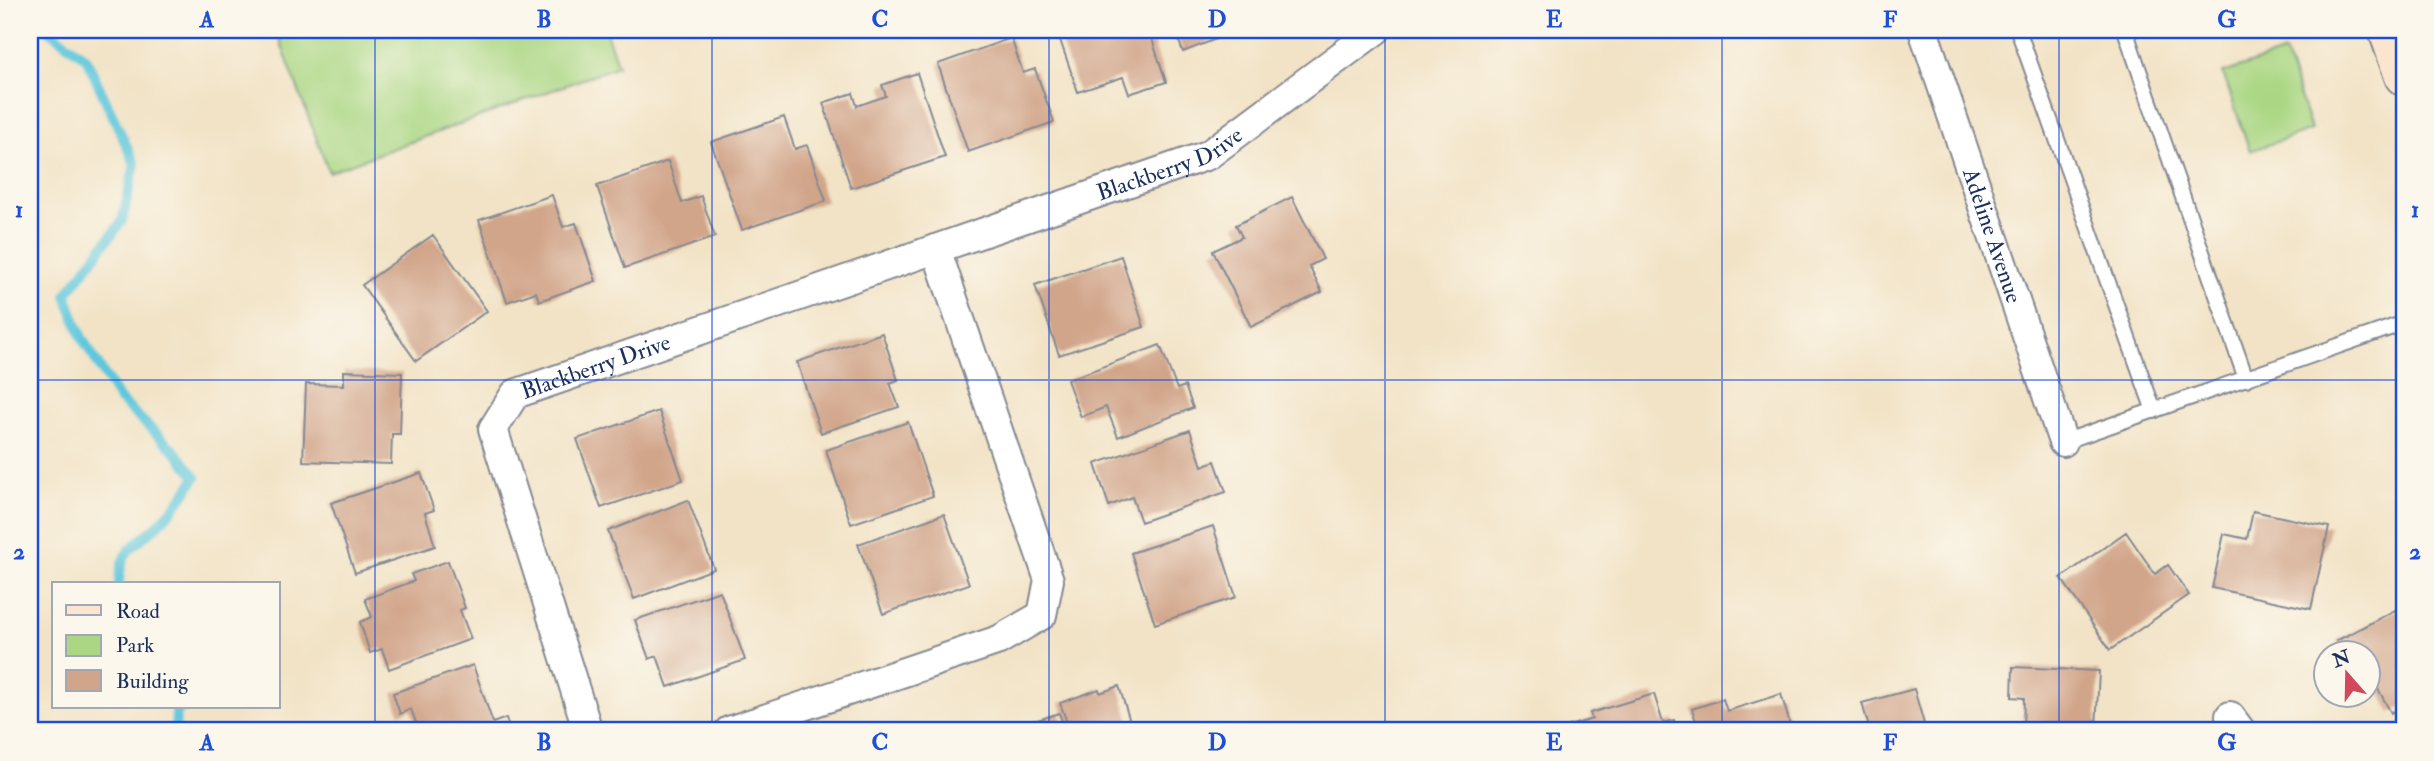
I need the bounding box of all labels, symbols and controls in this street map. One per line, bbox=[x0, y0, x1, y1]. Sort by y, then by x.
text: A bbox=[199, 5, 215, 34]
text: B bbox=[536, 5, 552, 34]
text: C bbox=[872, 5, 888, 34]
text: D bbox=[1208, 5, 1226, 34]
text: E bbox=[1546, 5, 1563, 34]
text: F bbox=[1883, 5, 1898, 34]
text: G bbox=[2217, 5, 2237, 34]
street label: Blackberry Drive bbox=[1093, 120, 1249, 207]
street label: Adeline Avenue bbox=[1956, 163, 2029, 307]
text: 1 bbox=[15, 195, 23, 224]
text: 1 bbox=[2411, 195, 2419, 224]
street label: Blackberry Drive bbox=[517, 327, 674, 406]
text: 2 bbox=[13, 537, 25, 566]
text: 2 bbox=[2409, 537, 2421, 566]
legend bbox=[52, 582, 280, 708]
text: Road bbox=[116, 598, 161, 625]
text: Park bbox=[116, 632, 154, 659]
north arrow bbox=[2312, 638, 2382, 708]
text: N bbox=[2328, 644, 2355, 673]
text: Building bbox=[116, 668, 189, 695]
text: A bbox=[199, 728, 215, 757]
text: B bbox=[536, 728, 552, 757]
text: C bbox=[872, 728, 888, 757]
text: D bbox=[1208, 728, 1226, 757]
text: E bbox=[1546, 728, 1563, 757]
text: F bbox=[1883, 728, 1898, 757]
text: G bbox=[2217, 728, 2237, 757]

